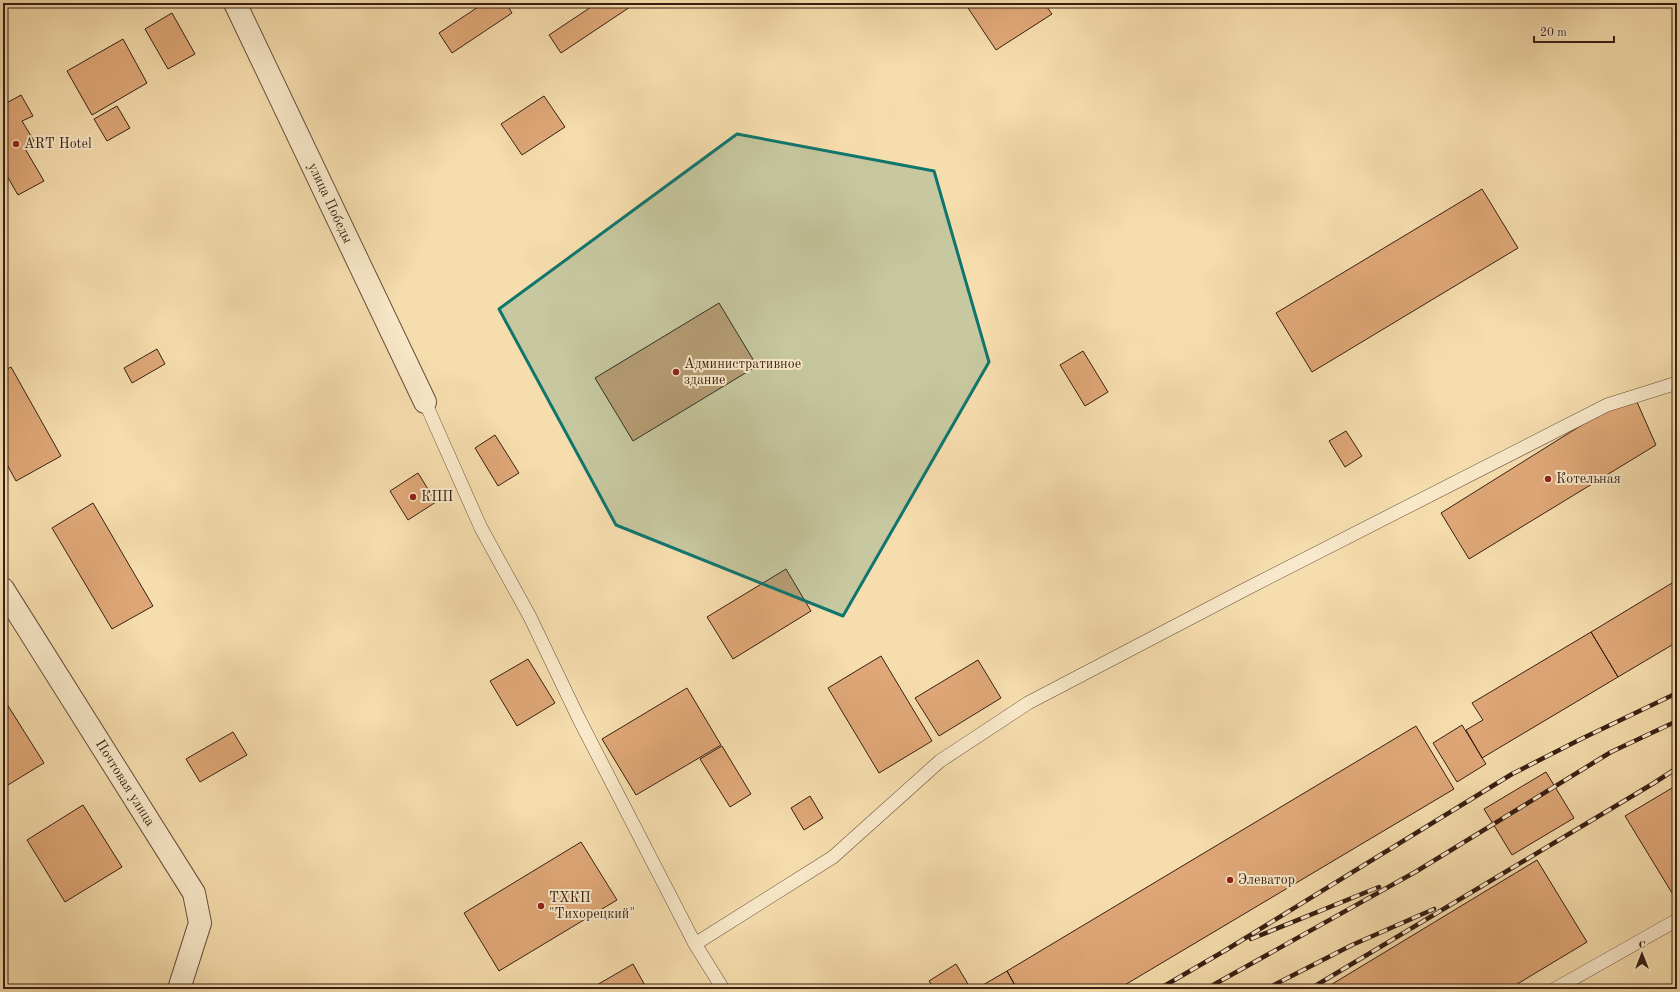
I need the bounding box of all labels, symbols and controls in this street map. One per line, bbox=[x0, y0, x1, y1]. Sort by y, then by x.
scale bar bbox=[1534, 18, 1614, 44]
text: 20 m bbox=[1540, 27, 1567, 39]
place label: ART Hotel bbox=[24, 137, 92, 151]
marker: ART Hotel bbox=[11, 139, 21, 149]
street label: улица Победы bbox=[305, 161, 355, 245]
place label: Административное здание bbox=[684, 357, 801, 387]
marker: Административное здание bbox=[671, 367, 681, 377]
place label: Котельная bbox=[1556, 472, 1621, 486]
marker: Котельная bbox=[1543, 474, 1553, 484]
place label: КПП bbox=[421, 490, 453, 504]
marker: КПП bbox=[408, 492, 418, 502]
street label: Почтовая улица bbox=[93, 737, 157, 829]
place label: Элеватор bbox=[1238, 873, 1295, 887]
marker: Элеватор bbox=[1225, 875, 1235, 885]
place label: ТХКП "Тихорецкий" bbox=[549, 891, 635, 921]
marker: ТХКП "Тихорецкий" bbox=[536, 901, 546, 911]
north arrow bbox=[1622, 934, 1662, 974]
text: С bbox=[1638, 940, 1646, 951]

